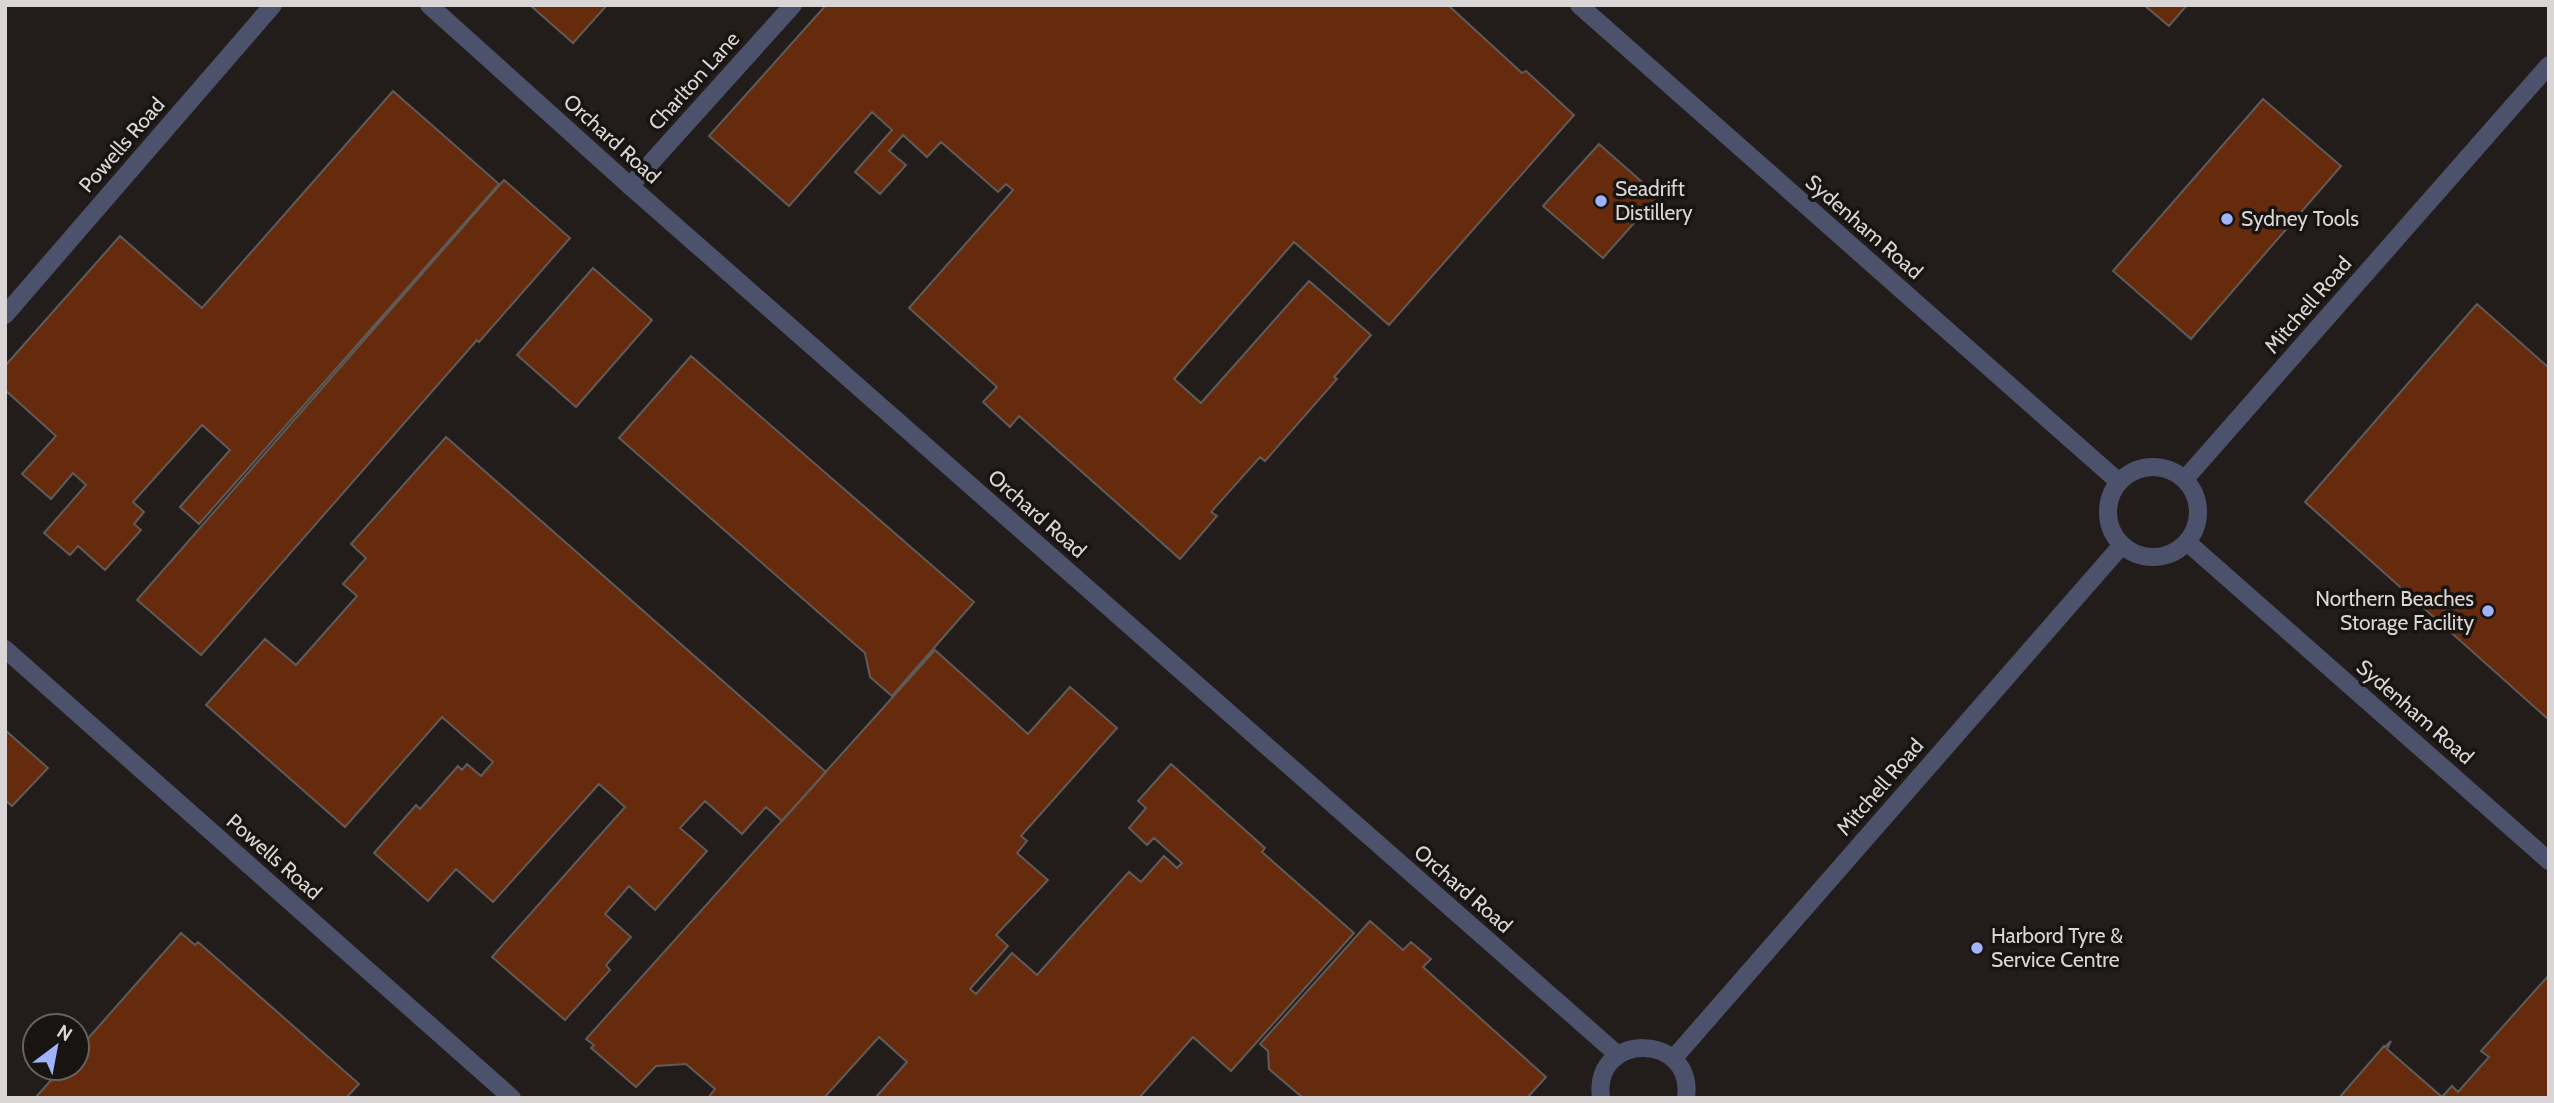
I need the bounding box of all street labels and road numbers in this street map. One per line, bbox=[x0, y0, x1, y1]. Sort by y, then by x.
street label: Charlton Lane bbox=[643, 26, 745, 135]
street label: Orchard Road bbox=[559, 89, 666, 189]
street label: Powells Road bbox=[74, 92, 170, 197]
street label: Sydenham Road bbox=[1801, 169, 1928, 284]
street label: Mitchell Road bbox=[2259, 251, 2356, 358]
street label: Orchard Road bbox=[983, 464, 1091, 563]
street label: Sydenham Road bbox=[2352, 654, 2479, 769]
street label: Mitchell Road bbox=[1831, 733, 1928, 840]
street label: Powells Road bbox=[222, 809, 327, 905]
street label: Orchard Road bbox=[1409, 839, 1517, 938]

